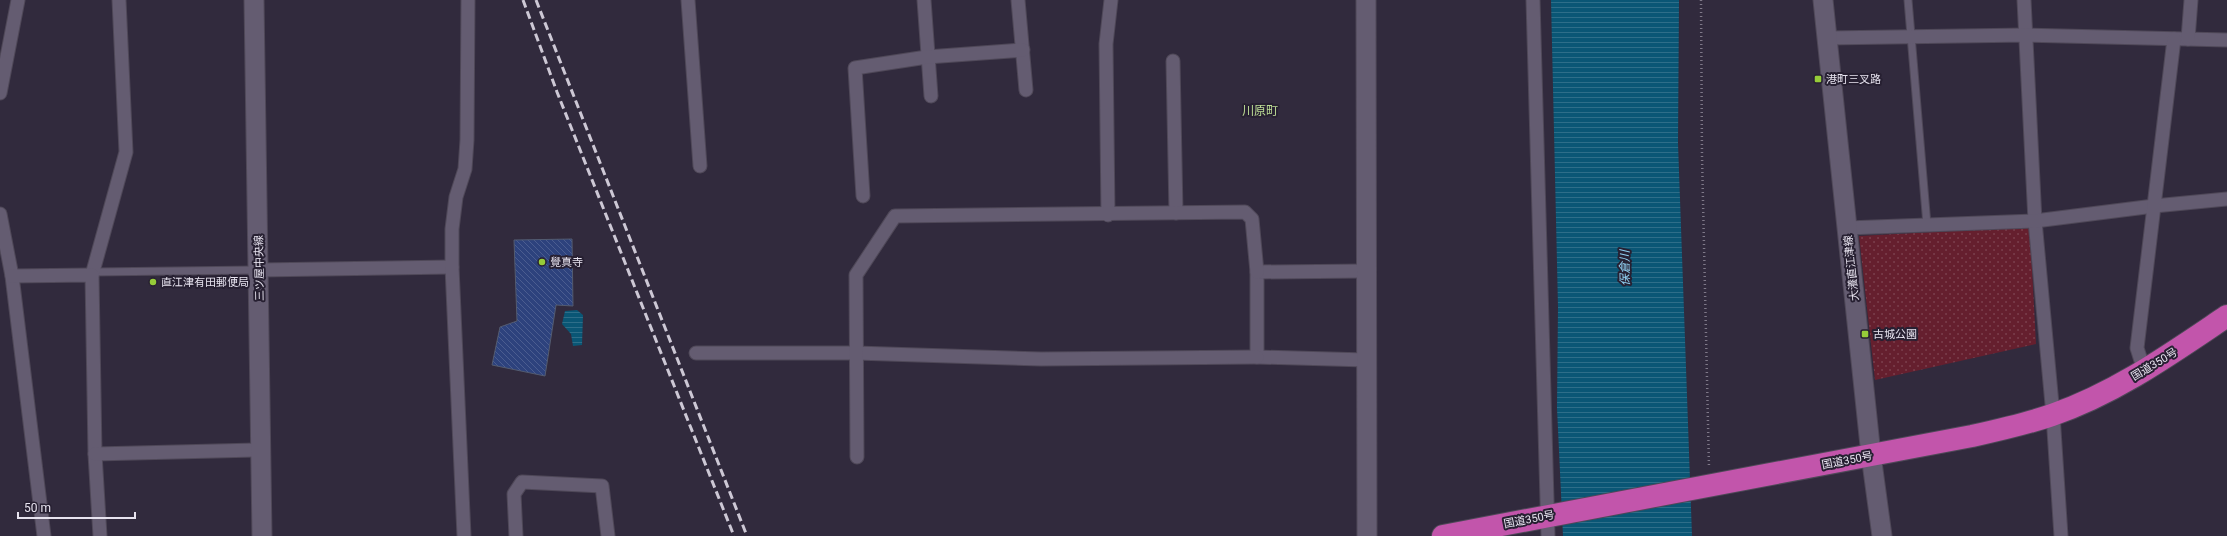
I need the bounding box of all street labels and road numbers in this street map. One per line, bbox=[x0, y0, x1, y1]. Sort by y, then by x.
street label: 大瀁直江津線 bbox=[1842, 234, 1861, 301]
street label: 三ツ屋中央線 bbox=[252, 235, 267, 301]
street label: 国道350号 bbox=[2129, 346, 2180, 383]
street label: 国道350号 bbox=[1821, 449, 1874, 472]
street label: 国道350号 bbox=[1503, 508, 1556, 531]

